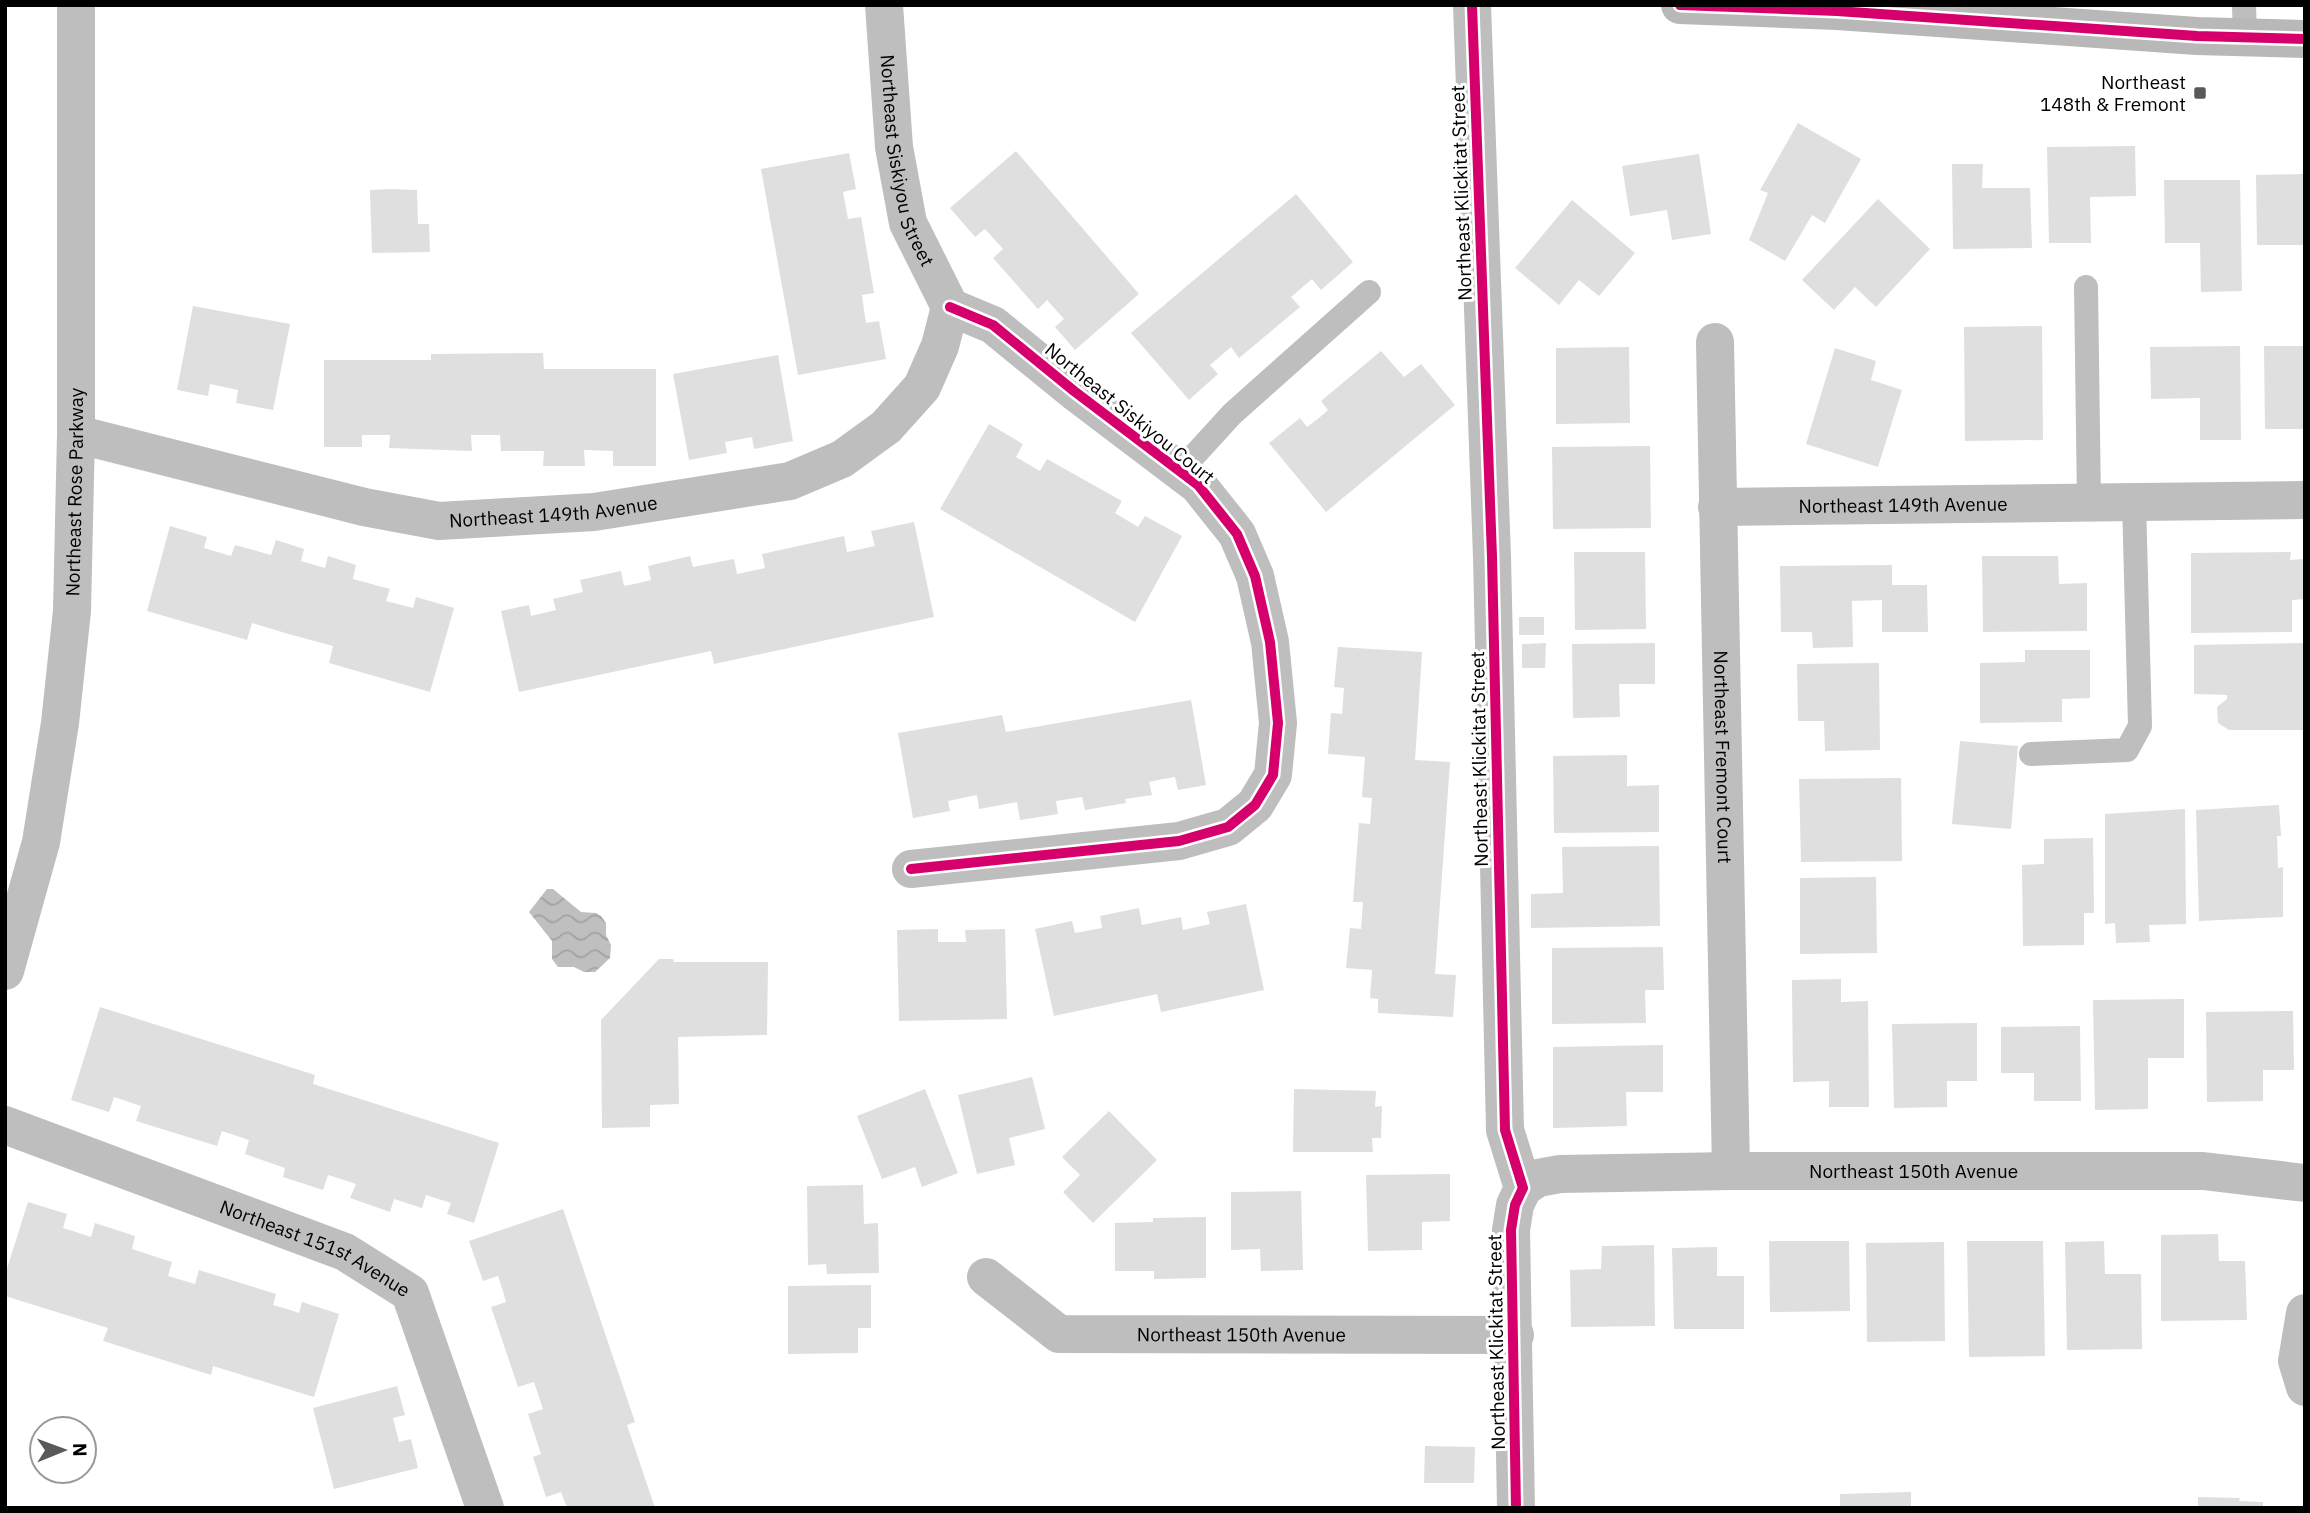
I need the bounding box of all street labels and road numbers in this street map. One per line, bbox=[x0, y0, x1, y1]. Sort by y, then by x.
street label: Northeast Siskiyou Street bbox=[876, 54, 940, 270]
street label: Northeast Klickitat Street bbox=[1445, 85, 1477, 301]
street label: Northeast Siskiyou Court bbox=[1040, 337, 1220, 489]
street label: Northeast Rose Parkway bbox=[60, 387, 88, 597]
street label: Northeast 149th Avenue bbox=[448, 490, 659, 532]
street label: Northeast 149th Avenue bbox=[1798, 492, 2008, 518]
street label: Northeast Fremont Court bbox=[1709, 650, 1737, 864]
street label: Northeast Klickitat Street bbox=[1465, 651, 1493, 867]
street label: Northeast 150th Avenue bbox=[1809, 1159, 2018, 1183]
street label: Northeast 151st Avenue bbox=[217, 1194, 415, 1302]
street label: Northeast Klickitat Street bbox=[1482, 1234, 1510, 1450]
street label: Northeast 150th Avenue bbox=[1137, 1322, 1346, 1347]

